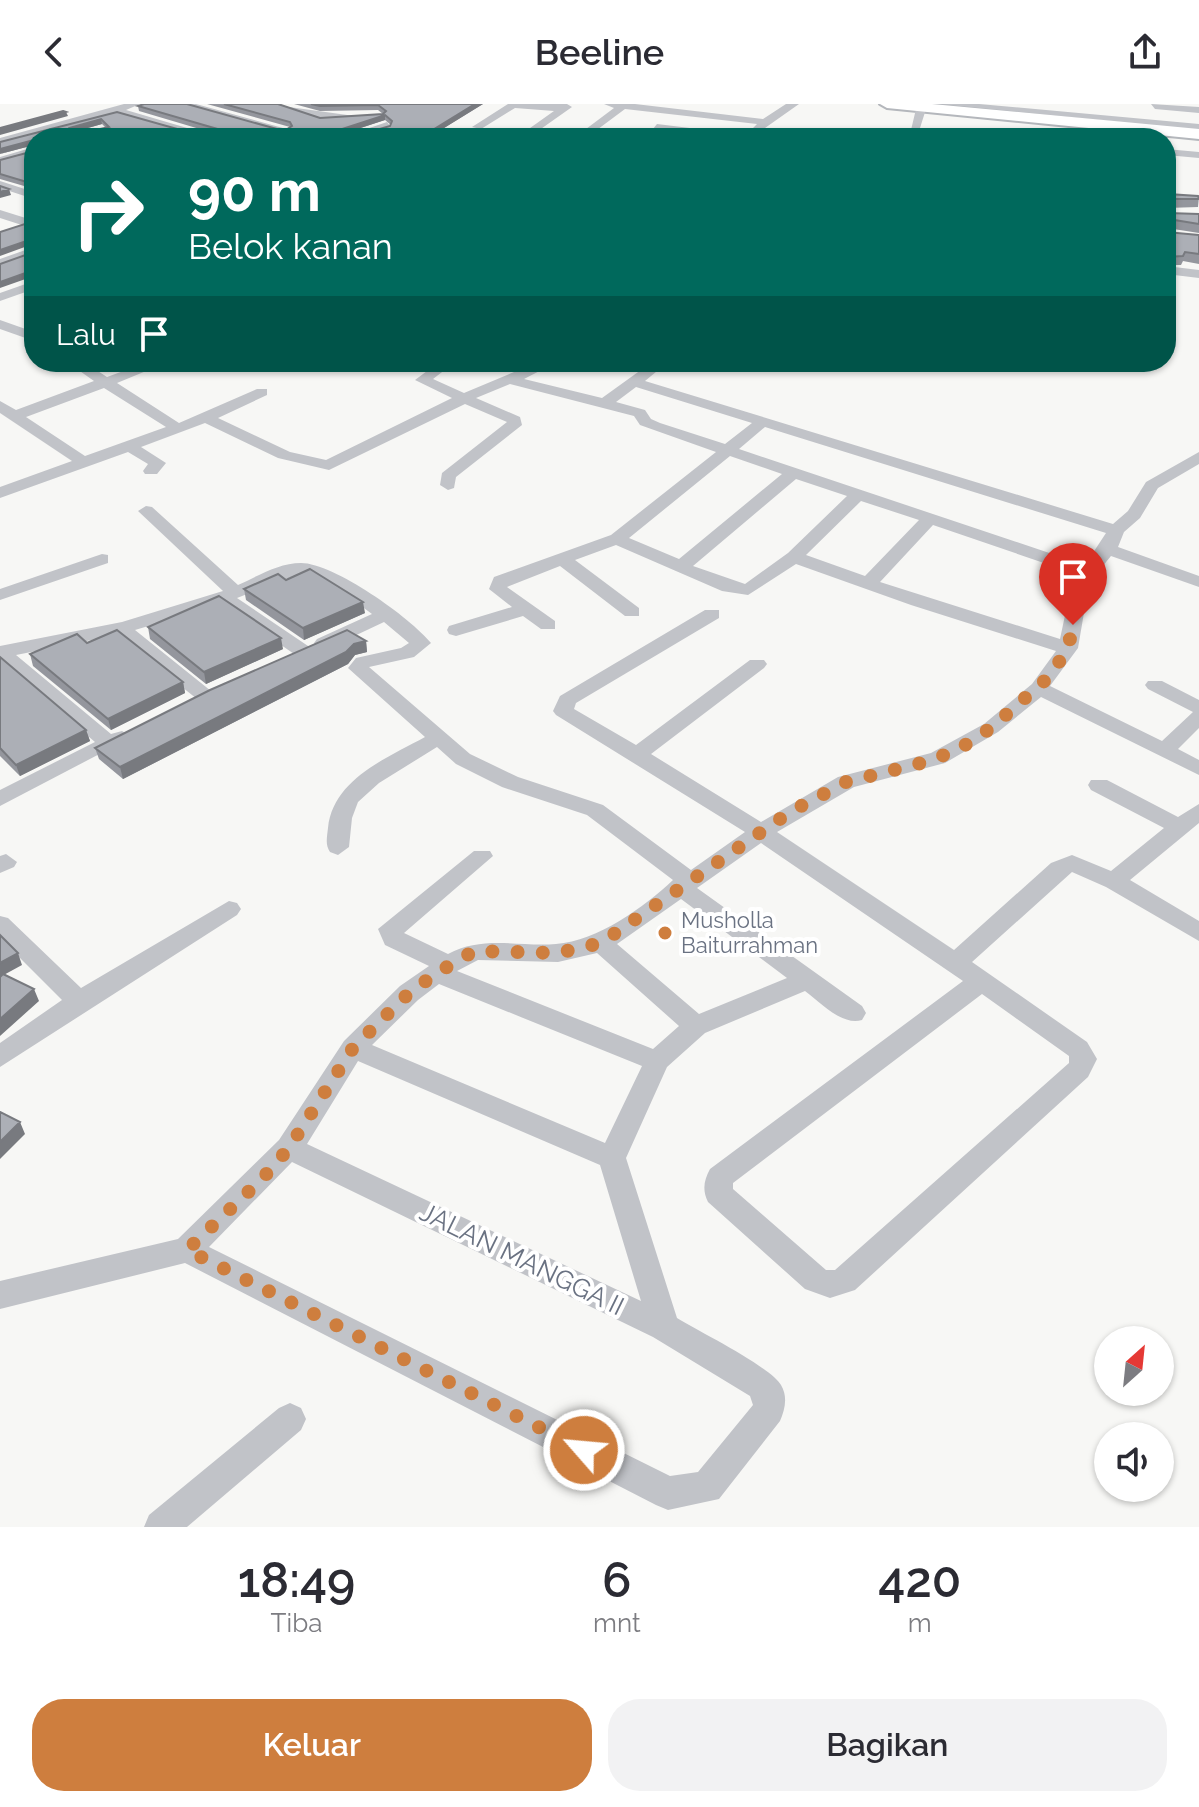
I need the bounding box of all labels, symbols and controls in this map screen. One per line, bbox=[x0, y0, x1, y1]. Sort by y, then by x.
icon: back bbox=[32, 30, 76, 74]
icon: share bbox=[1123, 30, 1167, 74]
text: Beeline bbox=[535, 31, 664, 73]
text: 90 m bbox=[188, 158, 321, 224]
icon: right bbox=[56, 160, 160, 264]
text: Belok kanan bbox=[188, 225, 393, 267]
icon: arrive bbox=[132, 312, 176, 356]
text: Lalu bbox=[56, 317, 116, 352]
pin bbox=[1039, 543, 1107, 625]
icon: arrive bbox=[1051, 555, 1095, 599]
place label: Musholla Baiturrahman bbox=[681, 907, 818, 958]
marker: Musholla Baiturrahman bbox=[656, 924, 674, 942]
street label: JALAN MANGGA II bbox=[415, 1197, 629, 1321]
north arrow bbox=[1094, 1326, 1174, 1406]
map controls bbox=[1094, 1326, 1174, 1502]
position arrow bbox=[542, 1408, 626, 1492]
button: sound bbox=[1094, 1422, 1174, 1502]
text: 18:49 bbox=[238, 1552, 355, 1608]
text: 6 bbox=[602, 1552, 631, 1608]
text: 420 bbox=[878, 1552, 961, 1608]
text: Tiba bbox=[271, 1608, 322, 1638]
text: mnt bbox=[593, 1608, 641, 1638]
text: m bbox=[908, 1608, 932, 1638]
button: Keluar bbox=[32, 1699, 592, 1791]
button: Bagikan bbox=[608, 1699, 1167, 1791]

